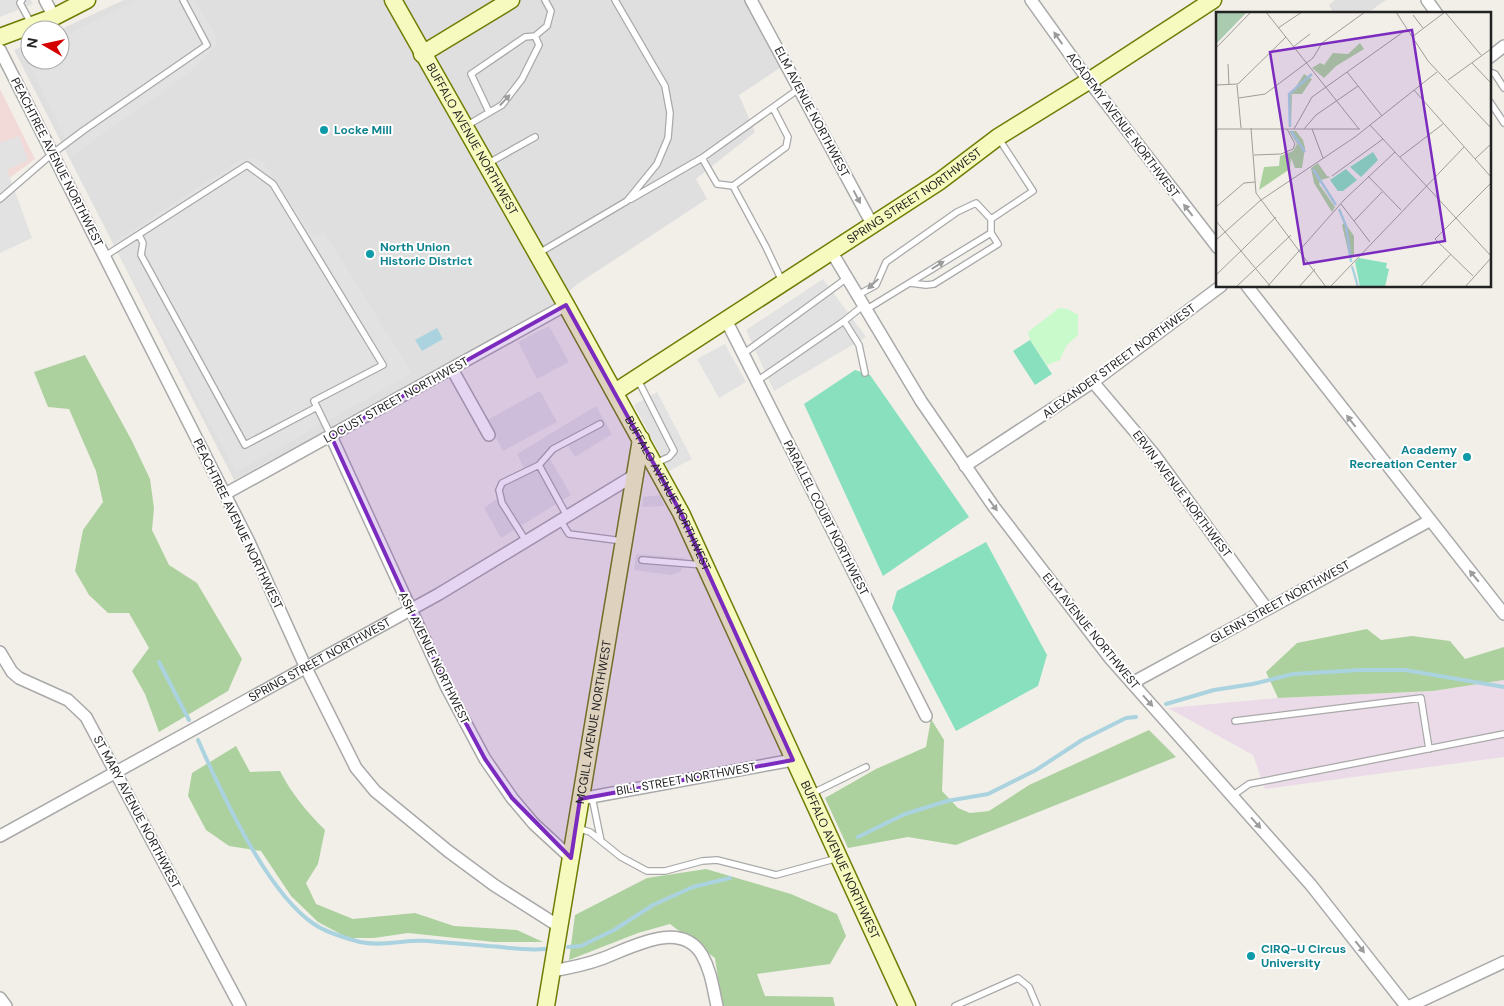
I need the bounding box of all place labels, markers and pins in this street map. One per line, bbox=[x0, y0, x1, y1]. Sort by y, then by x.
place label: Locke Mill bbox=[334, 122, 392, 138]
marker: Locke Mill bbox=[318, 124, 330, 136]
place label: North Union Historic District bbox=[380, 239, 473, 269]
marker: North Union Historic District bbox=[364, 248, 376, 260]
place label: Academy Recreation Center bbox=[1350, 442, 1458, 472]
marker: Academy Recreation Center bbox=[1461, 451, 1473, 463]
place label: CIRQ-U Circus University bbox=[1261, 941, 1346, 971]
marker: CIRQ-U Circus University bbox=[1245, 950, 1257, 962]

